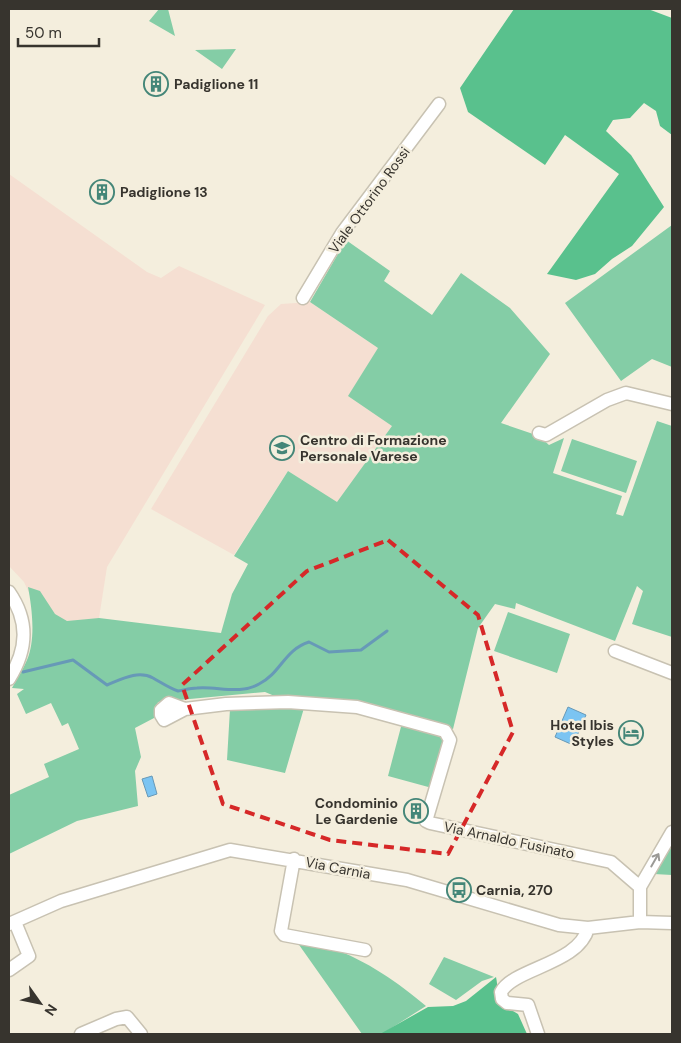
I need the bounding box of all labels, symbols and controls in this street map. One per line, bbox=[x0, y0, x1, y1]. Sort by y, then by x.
scale bar bbox=[18, 15, 99, 47]
text: 50 m bbox=[25, 23, 62, 43]
building icon: Padiglione 11 bbox=[143, 71, 169, 97]
place label: Padiglione 11 bbox=[174, 75, 258, 93]
street label: Viale Ottorino Rossi bbox=[324, 143, 414, 257]
building icon: Padiglione 13 bbox=[89, 179, 115, 205]
place label: Padiglione 13 bbox=[120, 183, 208, 201]
place label: Centro di Formazione Personale Varese bbox=[300, 431, 447, 465]
school or university icon: Centro di Formazione Personale Varese bbox=[269, 435, 295, 461]
place label: Hotel Ibis Styles bbox=[550, 716, 614, 750]
hotel icon: Hotel Ibis Styles bbox=[618, 720, 644, 746]
place label: Condominio Le Gardenie bbox=[315, 794, 398, 828]
building icon: Condominio Le Gardenie bbox=[403, 798, 429, 824]
street label: Via Arnaldo Fusinato bbox=[442, 817, 576, 863]
street label: Via Carnia bbox=[304, 853, 372, 883]
one-way arrow bbox=[651, 854, 661, 868]
bus stop icon: Carnia, 270 bbox=[446, 877, 472, 903]
place label: Carnia, 270 bbox=[476, 881, 553, 899]
north arrow bbox=[15, 978, 65, 1028]
text: N bbox=[41, 1001, 61, 1019]

